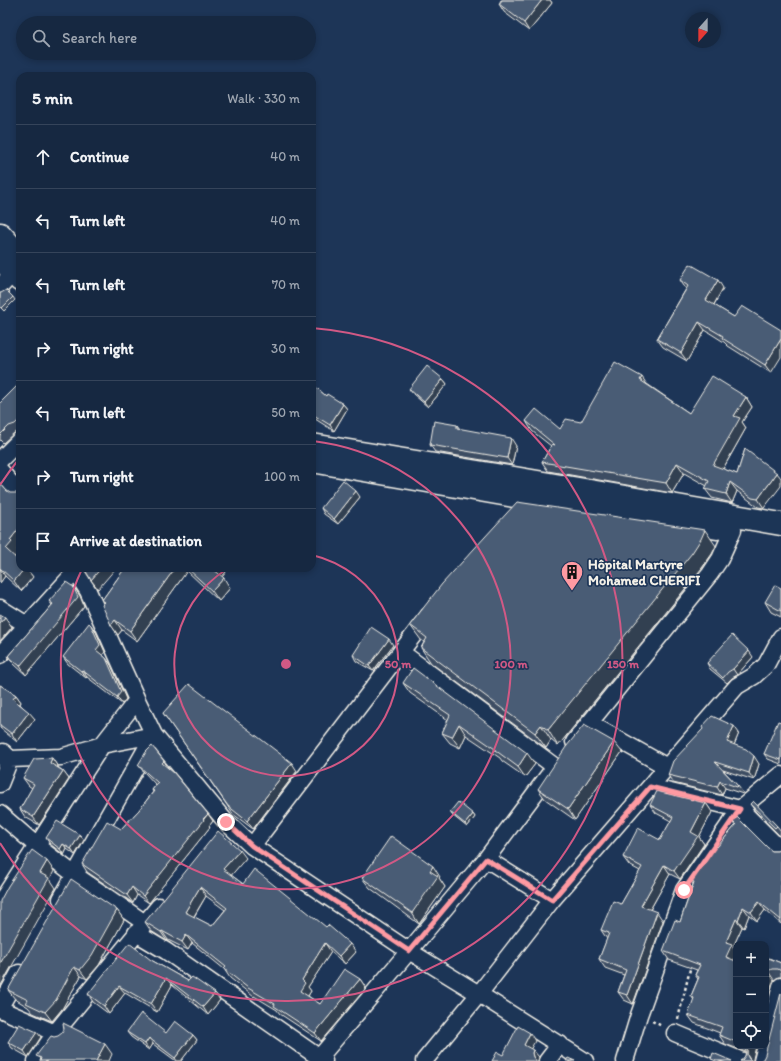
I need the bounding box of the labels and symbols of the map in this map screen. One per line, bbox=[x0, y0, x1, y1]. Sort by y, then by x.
north arrow bbox=[685, 12, 721, 48]
place label: Hôpital Martyre Mohamed CHERIFI bbox=[588, 556, 700, 589]
building icon: Hôpital Martyre Mohamed CHERIFI bbox=[559, 559, 585, 592]
centre of rings bbox=[279, 657, 293, 671]
text: 50 m bbox=[385, 657, 412, 671]
text: 100 m bbox=[494, 657, 528, 671]
text: 150 m bbox=[607, 657, 640, 671]
route end bbox=[217, 813, 235, 831]
route start bbox=[675, 881, 693, 899]

